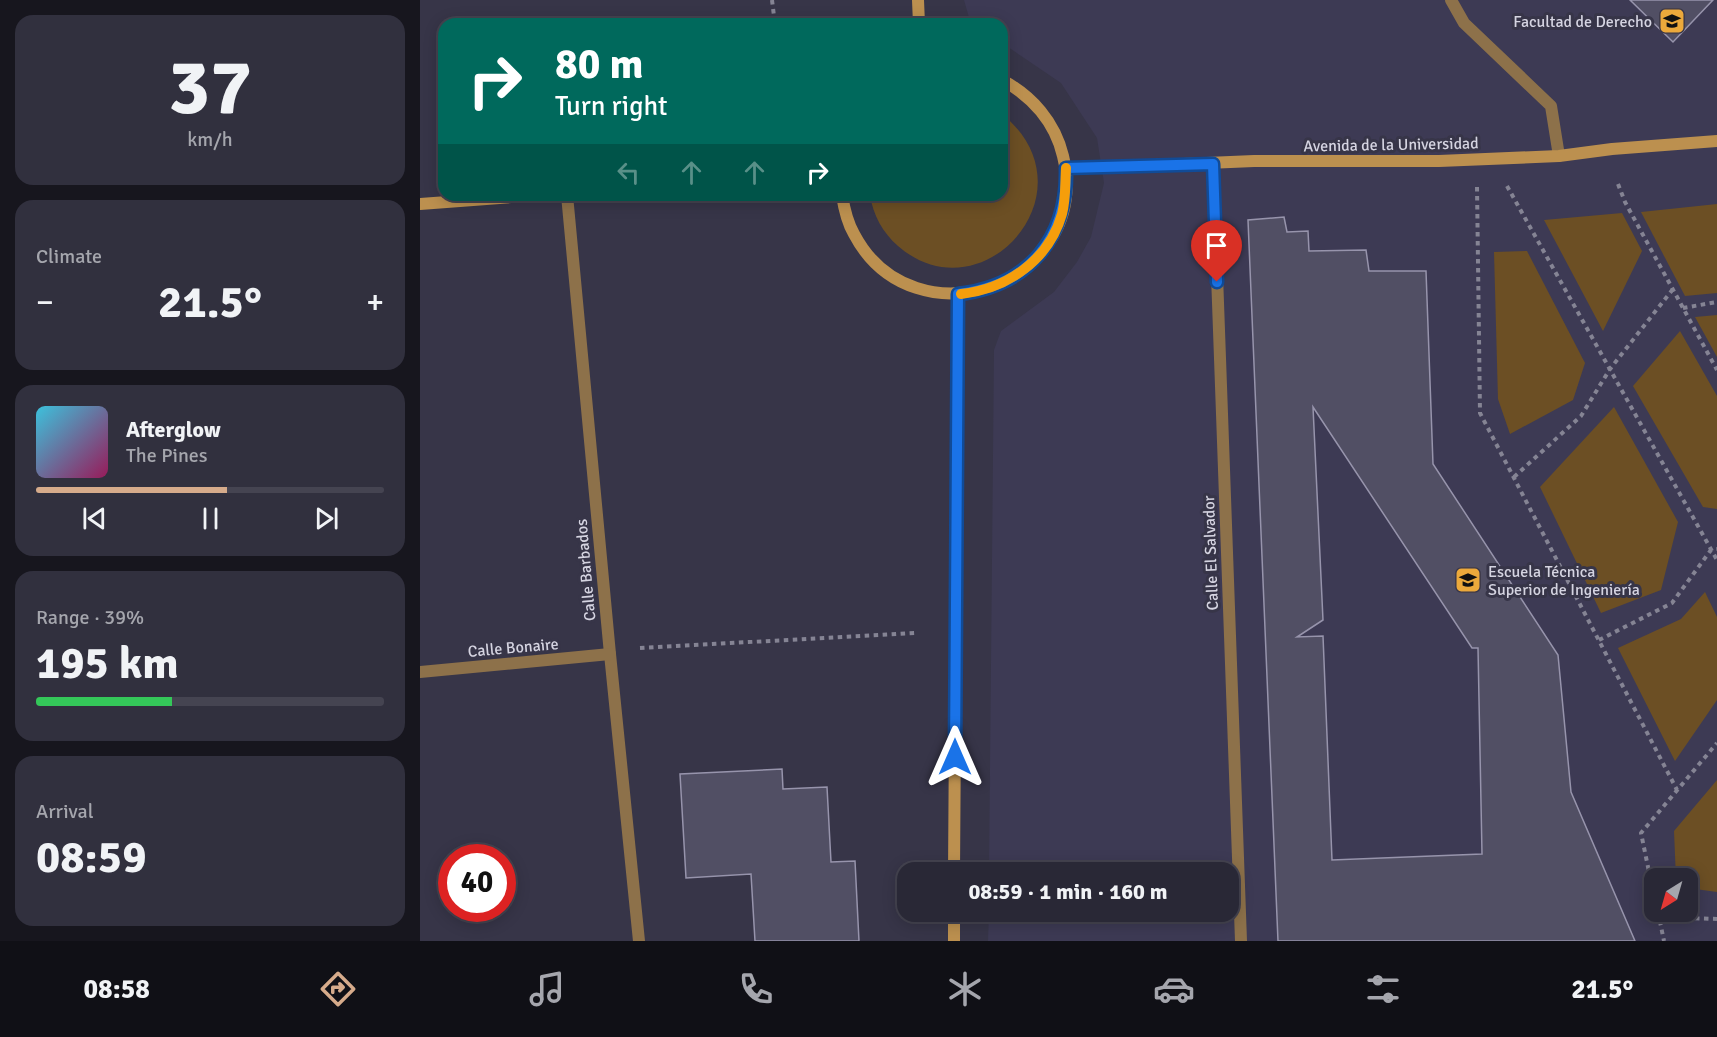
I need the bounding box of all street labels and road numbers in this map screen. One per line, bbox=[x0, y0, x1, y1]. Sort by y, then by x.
street label: Avenida de la Universidad bbox=[1303, 133, 1479, 157]
street label: Calle El Salvador bbox=[1199, 495, 1223, 611]
street label: Calle Barbados bbox=[572, 518, 600, 622]
street label: Calle Bonaire bbox=[467, 634, 559, 662]

